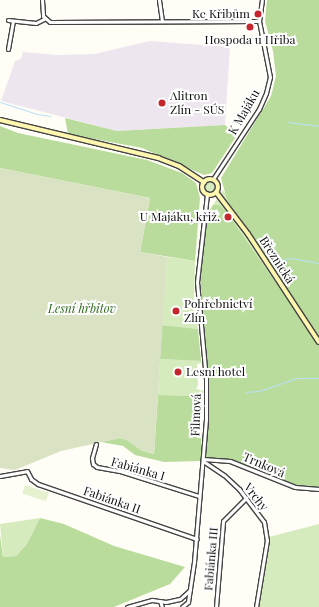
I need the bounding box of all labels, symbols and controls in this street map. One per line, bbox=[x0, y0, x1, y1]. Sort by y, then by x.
place label: Ke Křibům bbox=[192, 7, 250, 21]
marker: Ke Křibům bbox=[253, 9, 263, 19]
marker: Hospoda u Hřiba bbox=[245, 22, 255, 32]
place label: Hospoda u Hřiba bbox=[205, 33, 295, 47]
street label: K Majáku bbox=[225, 87, 263, 137]
place label: Alitron Zlín - SÚS bbox=[170, 89, 224, 117]
marker: Alitron Zlín - SÚS bbox=[157, 98, 167, 108]
place label: U Majáku, křiž. bbox=[139, 210, 220, 224]
marker: U Majáku, křiž. bbox=[223, 212, 233, 222]
street label: Březnická bbox=[256, 234, 298, 286]
place label: Pohřebnictví Zlín bbox=[184, 297, 252, 325]
park label: Lesní hřbitov bbox=[48, 302, 116, 316]
marker: Pohřebnictví Zlín bbox=[171, 306, 181, 316]
place label: Lesní hotel bbox=[186, 365, 246, 379]
marker: Lesní hotel bbox=[173, 367, 183, 377]
street label: Filmová bbox=[188, 393, 204, 437]
street label: Trnková bbox=[241, 450, 287, 480]
street label: Fabiánka I bbox=[109, 454, 167, 484]
street label: Vrchy bbox=[241, 480, 271, 514]
street label: Fabiánka II bbox=[81, 483, 143, 517]
street label: Fabiánka III bbox=[201, 527, 221, 591]

